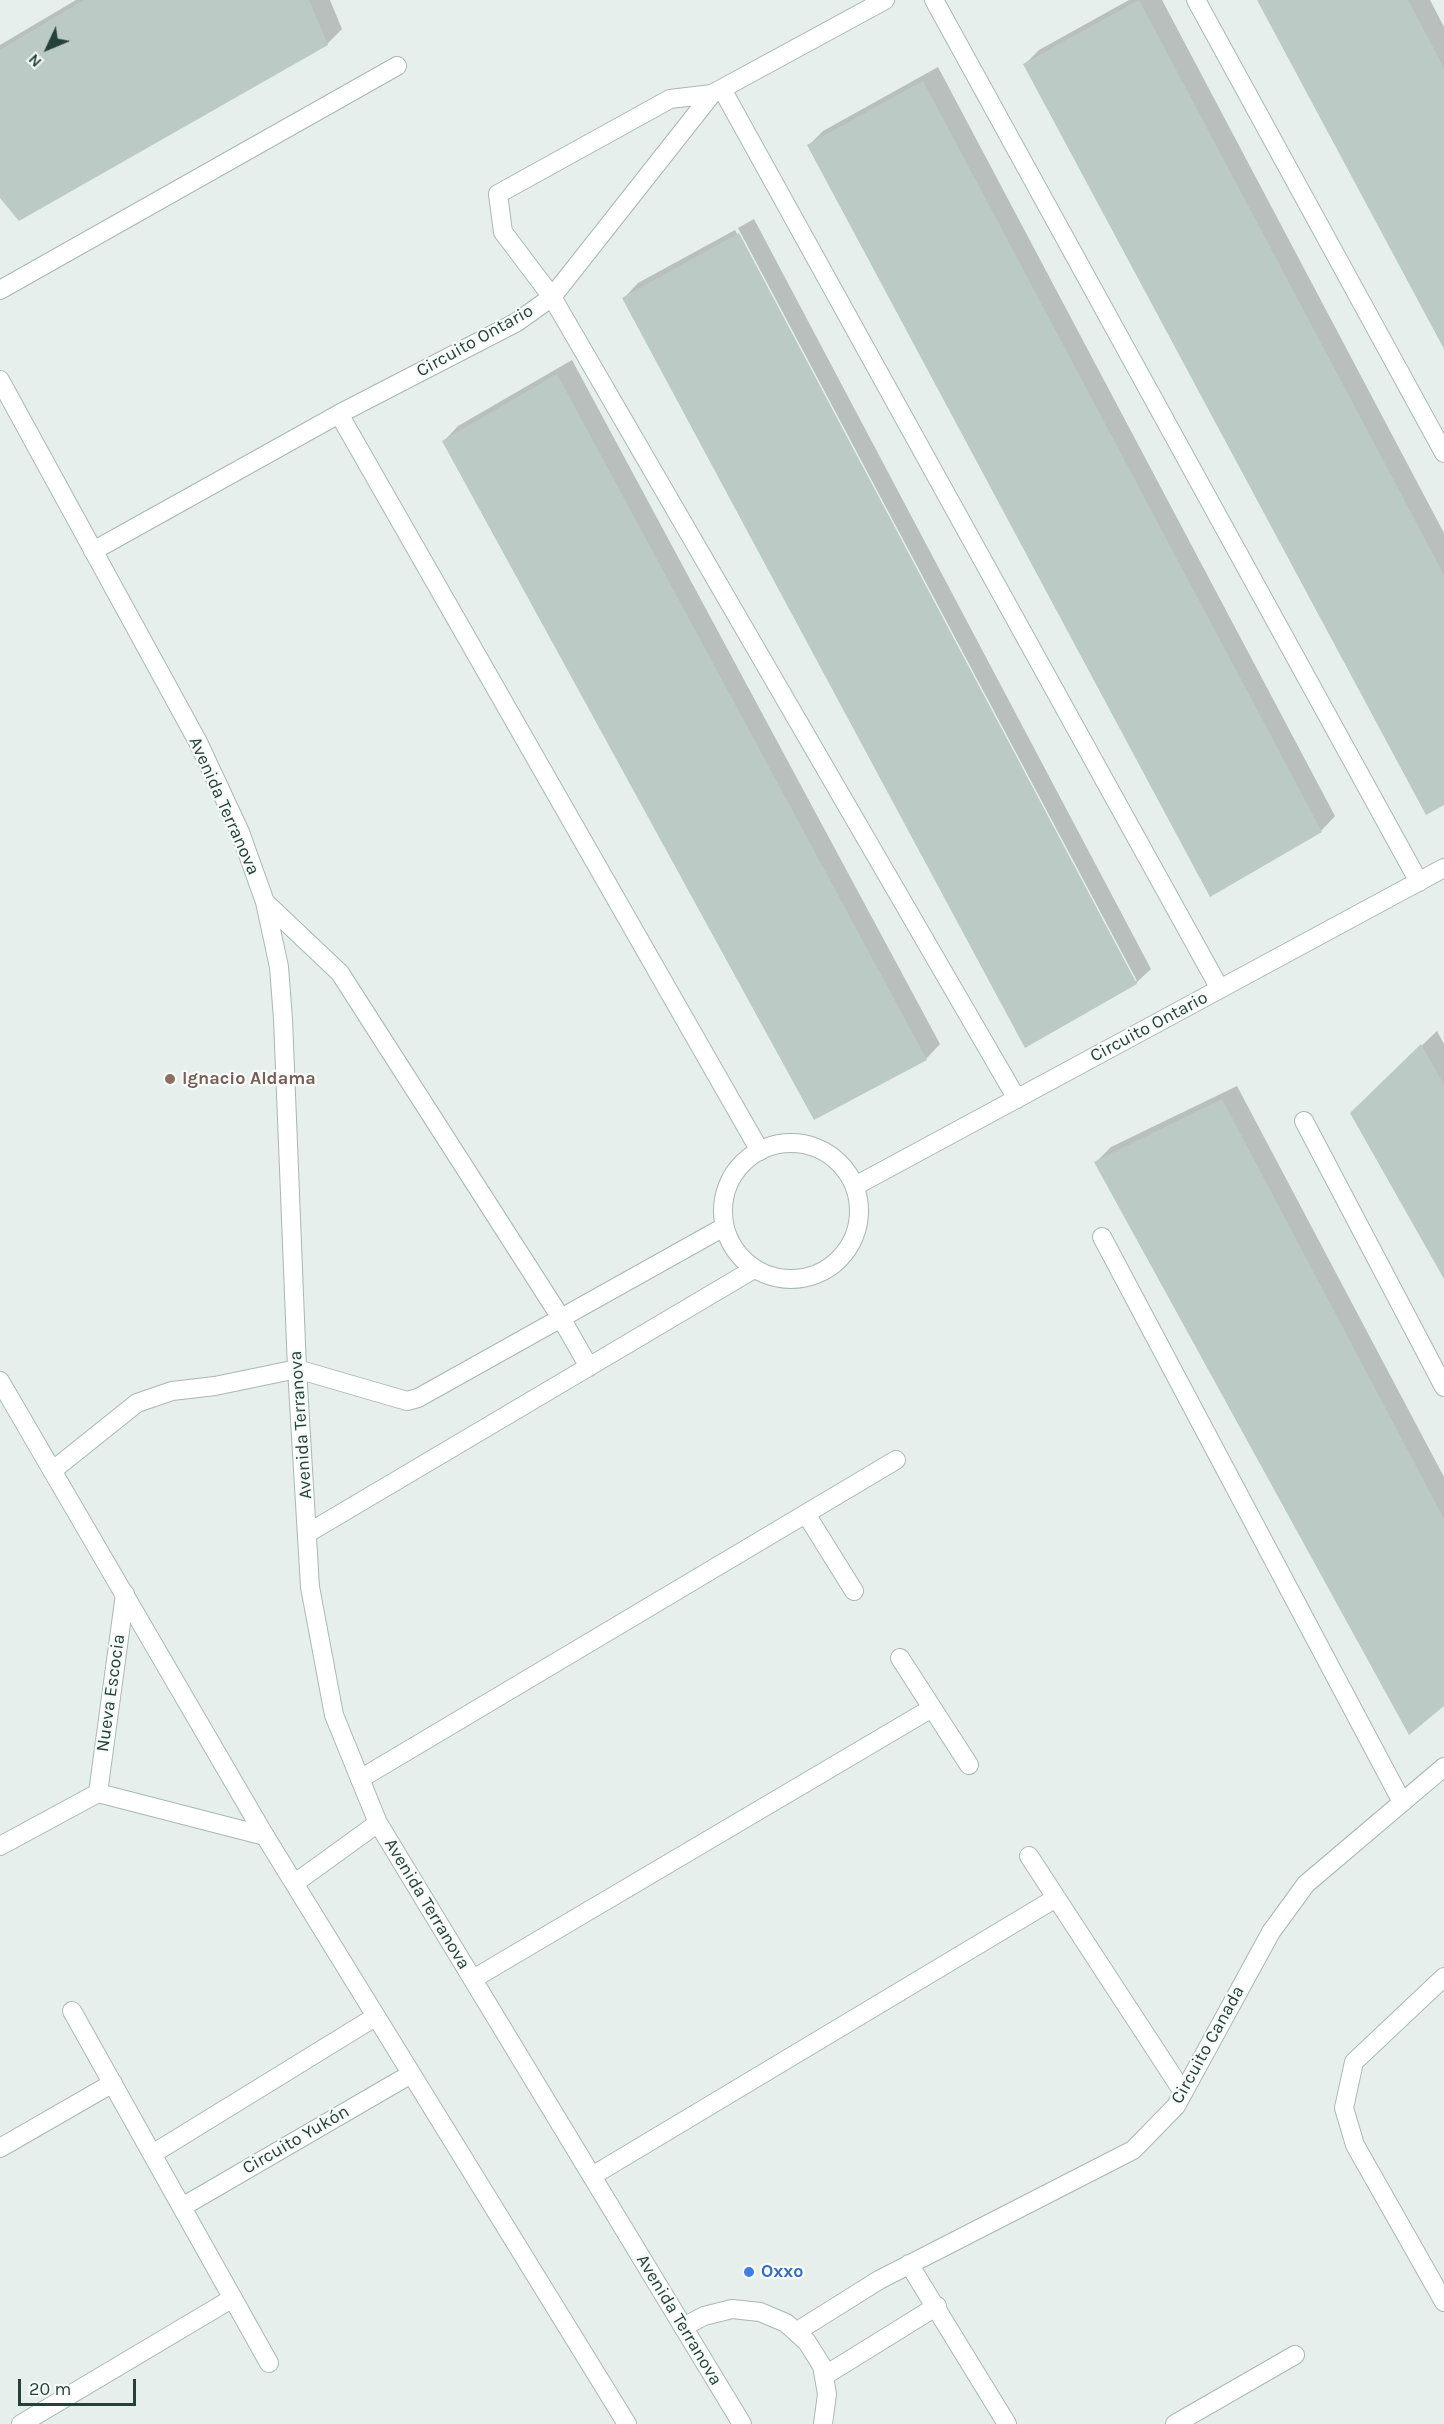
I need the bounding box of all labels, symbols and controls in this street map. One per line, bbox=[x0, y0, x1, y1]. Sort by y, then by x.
north arrow bbox=[18, 18, 78, 78]
text: N bbox=[24, 50, 46, 72]
street label: Circuito Ontario bbox=[413, 300, 537, 382]
street label: Avenida Terranova bbox=[184, 734, 264, 878]
street label: Circuito Ontario bbox=[1086, 987, 1212, 1067]
place label: Ignacio Aldama bbox=[182, 1068, 316, 1090]
marker: Ignacio Aldama bbox=[163, 1072, 177, 1086]
street label: Avenida Terranova bbox=[285, 1350, 317, 1500]
street label: Nueva Escocia bbox=[92, 1633, 130, 1753]
street label: Avenida Terranova bbox=[379, 1835, 475, 1973]
street label: Circuito Canada bbox=[1167, 1982, 1249, 2108]
street label: Circuito Yukón bbox=[239, 2101, 353, 2179]
street label: Avenida Terranova bbox=[631, 2251, 727, 2389]
place label: Oxxo bbox=[761, 2261, 803, 2283]
marker: Oxxo bbox=[742, 2265, 756, 2279]
scale bar bbox=[21, 2367, 140, 2405]
text: 20 m bbox=[29, 2378, 71, 2400]

